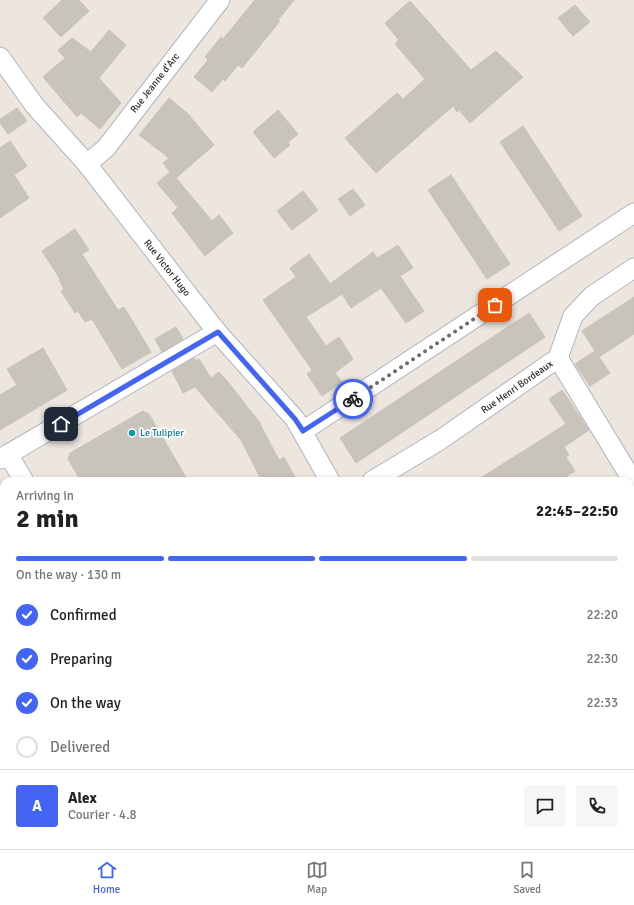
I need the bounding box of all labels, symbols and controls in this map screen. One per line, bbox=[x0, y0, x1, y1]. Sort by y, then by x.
street label: Rue Jeanne d'Arc bbox=[128, 50, 182, 115]
street label: Rue Victor Hugo bbox=[141, 237, 193, 299]
pin bbox=[478, 288, 512, 322]
icon: bag bbox=[484, 294, 506, 316]
street label: Rue Henri Bordeaux bbox=[479, 358, 555, 416]
courier bbox=[333, 379, 373, 419]
icon: bike bbox=[342, 388, 364, 410]
pin bbox=[44, 407, 78, 441]
icon: home bbox=[50, 413, 72, 435]
place label: Le Tulipier bbox=[140, 427, 184, 439]
marker: Le Tulipier bbox=[127, 428, 137, 438]
text: Arriving in bbox=[16, 488, 74, 504]
text: 22:45–22:50 bbox=[536, 502, 618, 520]
text: 2 min bbox=[16, 503, 79, 535]
text: On the way · 130 m bbox=[16, 567, 121, 583]
icon: check bbox=[16, 604, 38, 626]
text: Confirmed bbox=[50, 606, 117, 624]
text: 22:20 bbox=[586, 607, 618, 623]
icon: check bbox=[16, 648, 38, 670]
text: Preparing bbox=[50, 650, 113, 668]
text: 22:30 bbox=[586, 651, 618, 667]
icon: check bbox=[16, 692, 38, 714]
text: On the way bbox=[50, 694, 121, 712]
text: 22:33 bbox=[586, 695, 618, 711]
text: Delivered bbox=[50, 738, 110, 756]
button: chat bbox=[524, 785, 566, 827]
button: phone bbox=[576, 785, 618, 827]
text: Alex bbox=[68, 789, 97, 807]
text: A bbox=[32, 797, 42, 815]
text: Courier · 4.8 bbox=[68, 807, 137, 823]
tab: Home bbox=[93, 859, 120, 896]
tab: Map bbox=[306, 859, 328, 896]
tab: Saved bbox=[513, 859, 541, 896]

